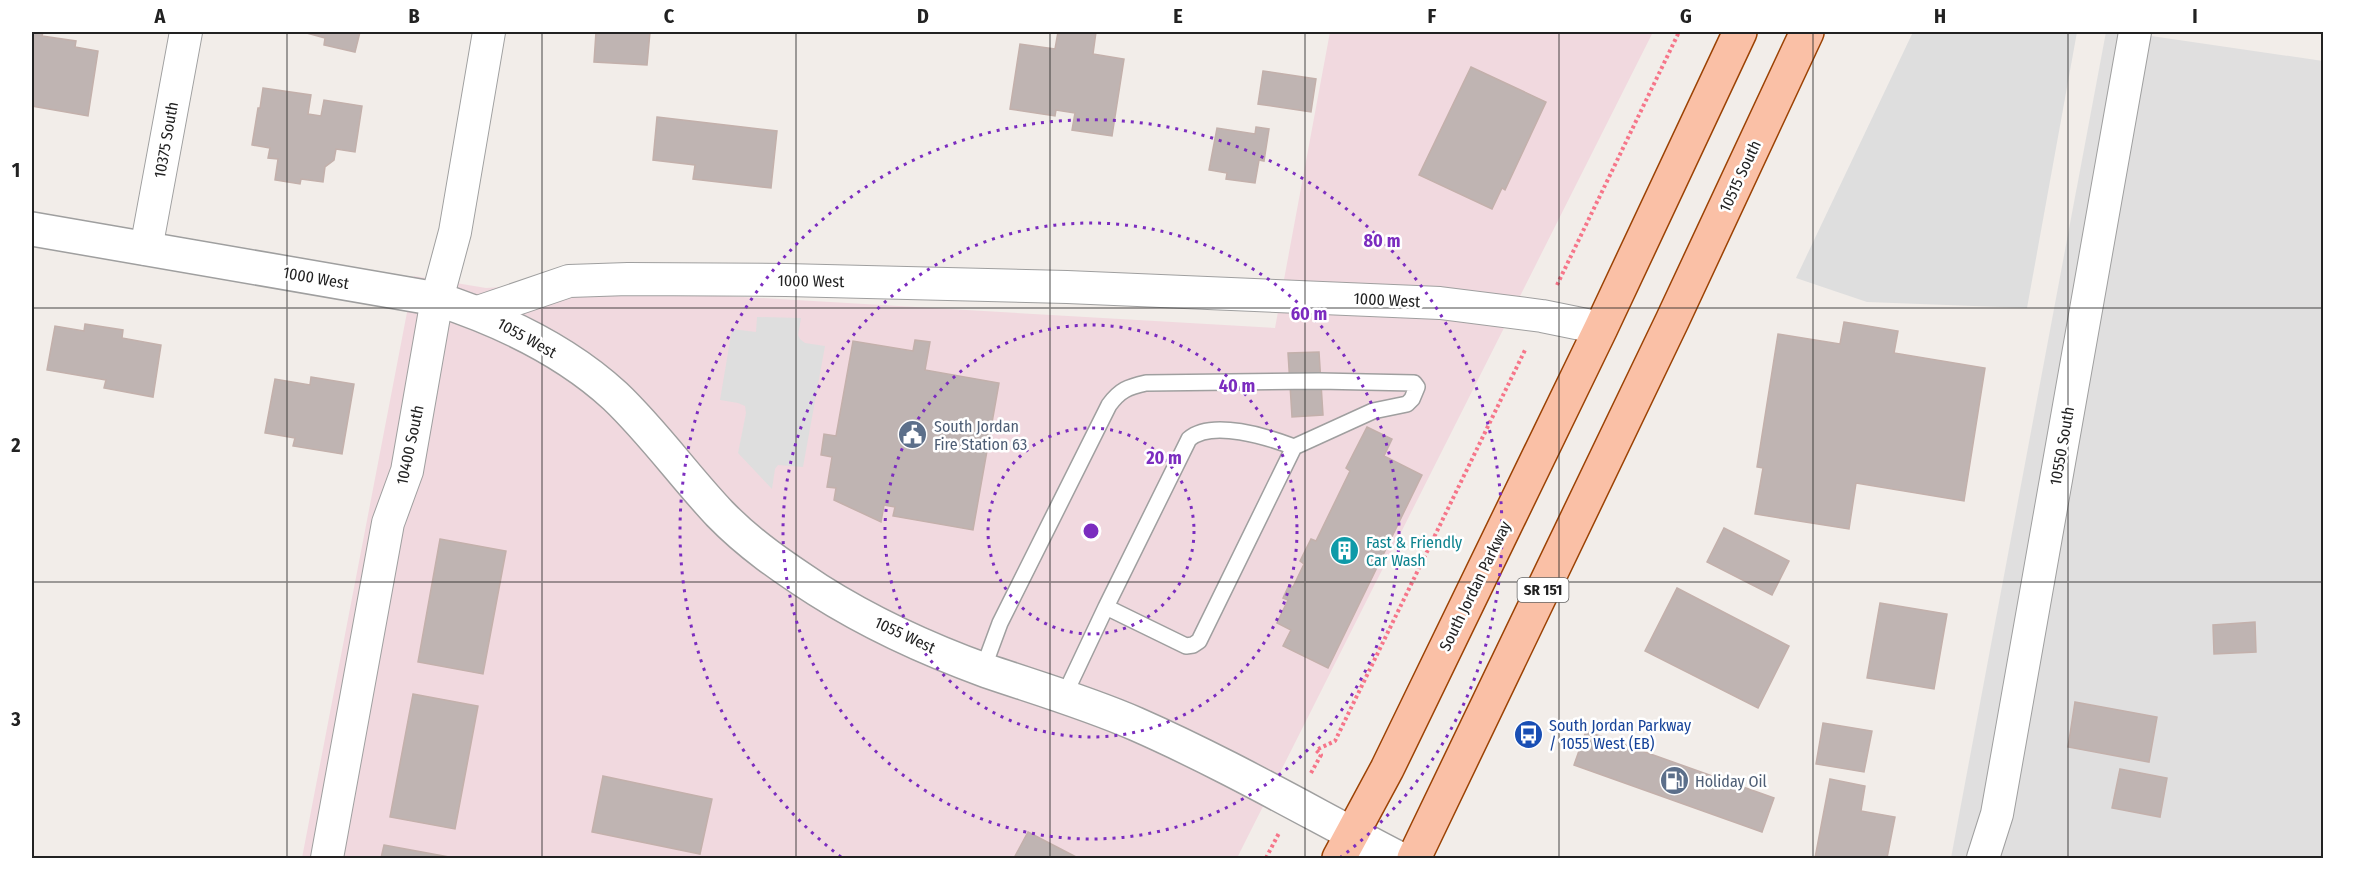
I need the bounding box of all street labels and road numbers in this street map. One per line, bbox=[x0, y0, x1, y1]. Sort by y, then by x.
street label: 10375 South bbox=[150, 100, 182, 180]
street label: 10515 South bbox=[1715, 137, 1765, 215]
street label: 1000 West bbox=[281, 263, 351, 293]
street label: 1000 West bbox=[777, 271, 845, 291]
street label: 1000 West bbox=[1353, 289, 1422, 311]
street label: 1055 West bbox=[494, 314, 561, 362]
street label: 10400 South bbox=[392, 403, 428, 487]
street label: 10550 South bbox=[2046, 405, 2078, 487]
street label: South Jordan Parkway bbox=[1435, 517, 1515, 654]
road number: SR 151 bbox=[1518, 578, 1568, 602]
street label: 1055 West bbox=[872, 613, 939, 658]

